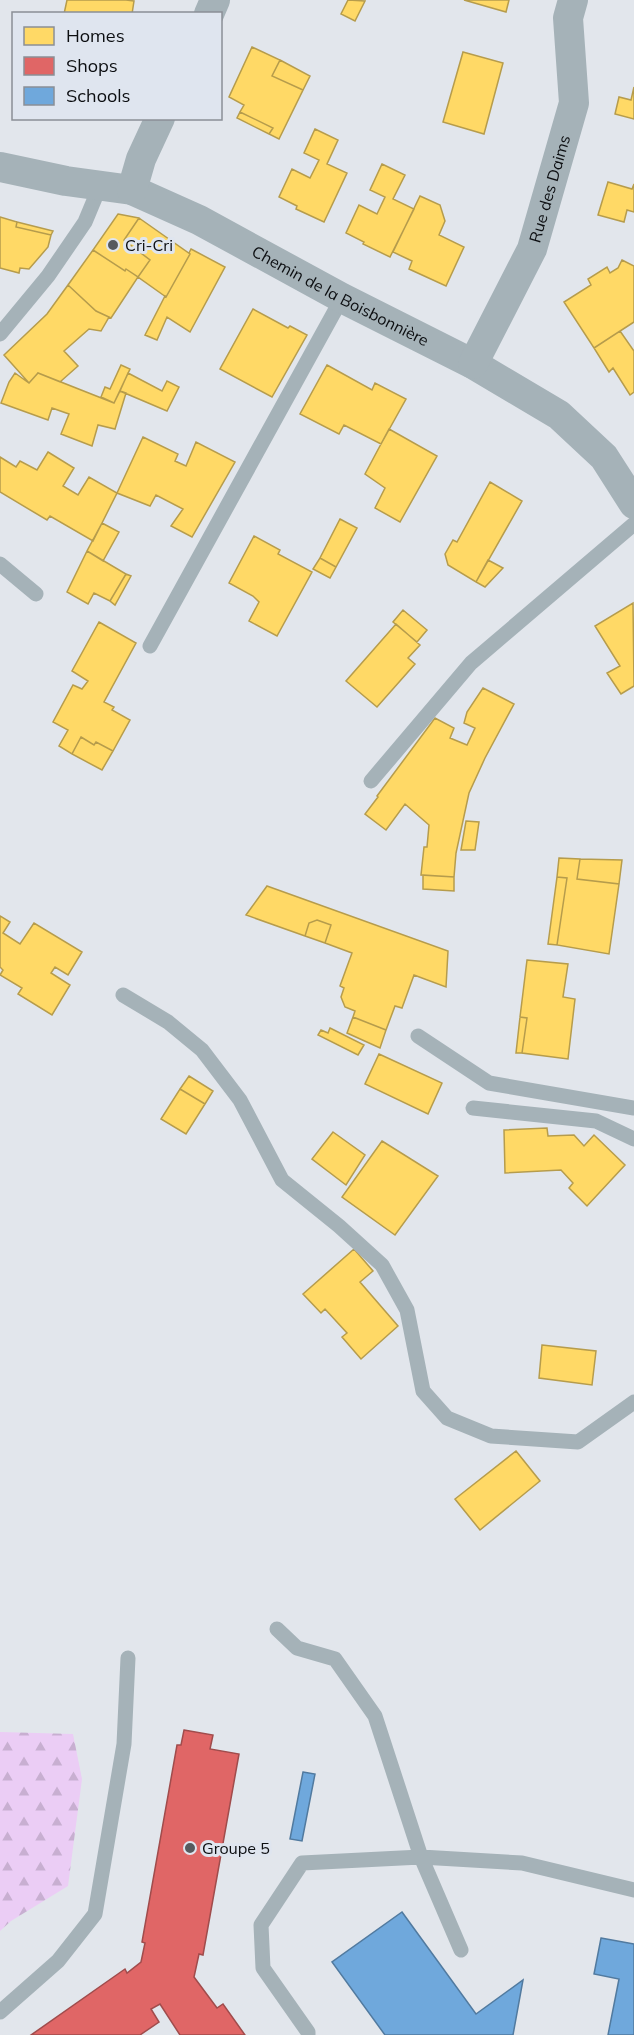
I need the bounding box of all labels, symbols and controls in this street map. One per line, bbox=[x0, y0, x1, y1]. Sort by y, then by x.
legend bbox=[12, 12, 222, 120]
text: Homes bbox=[66, 24, 125, 47]
text: Shops bbox=[66, 54, 118, 77]
text: Schools bbox=[66, 84, 131, 107]
street label: Rue des Daims bbox=[524, 133, 574, 245]
place label: Cri-Cri bbox=[125, 235, 173, 255]
marker: Cri-Cri bbox=[106, 238, 120, 252]
street label: Chemin de la Boisbonnière bbox=[249, 241, 432, 350]
place label: Groupe 5 bbox=[202, 1838, 270, 1858]
marker: Groupe 5 bbox=[183, 1841, 197, 1855]

